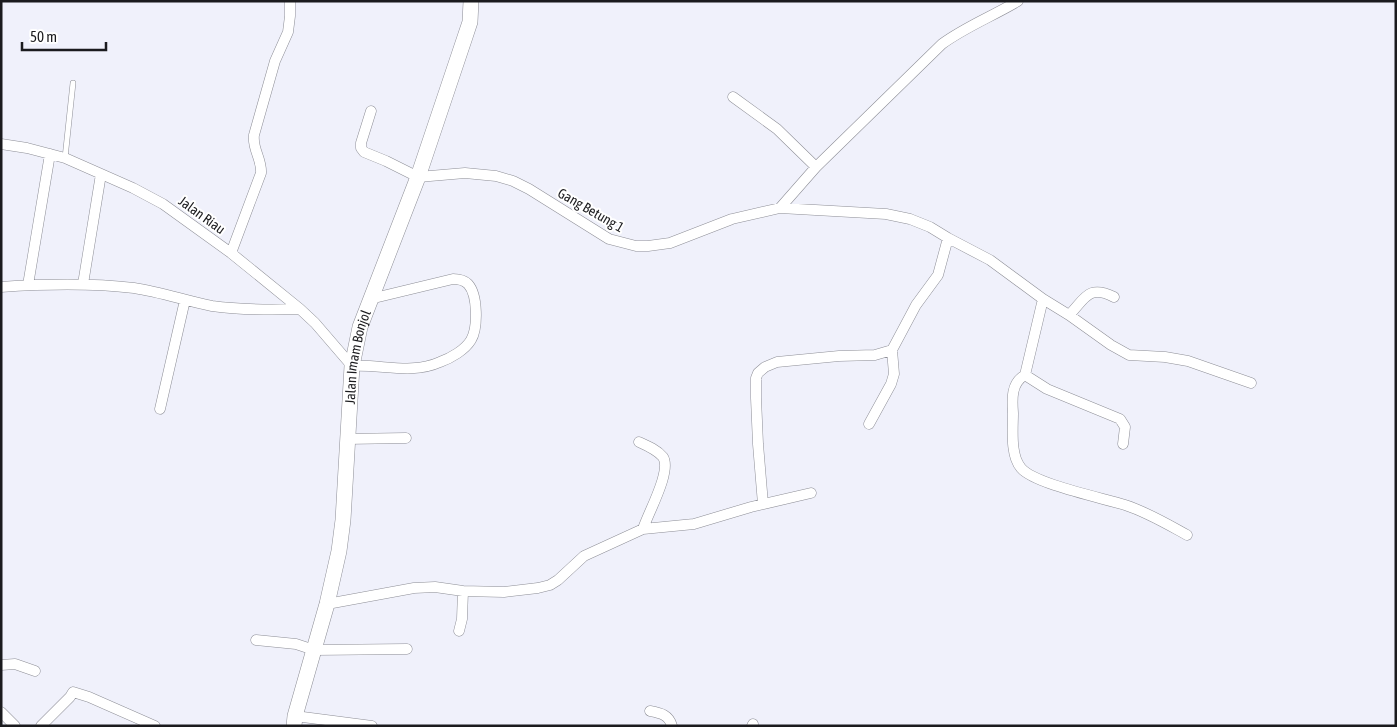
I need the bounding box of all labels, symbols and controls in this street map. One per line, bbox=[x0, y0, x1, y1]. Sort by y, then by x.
scale bar bbox=[22, 20, 106, 52]
text: 50 m bbox=[30, 28, 57, 45]
street label: Gang Betung 1 bbox=[555, 185, 627, 235]
street label: Jalan Riau bbox=[176, 193, 228, 237]
street label: Jalan Imam Bonjol bbox=[342, 307, 374, 405]

